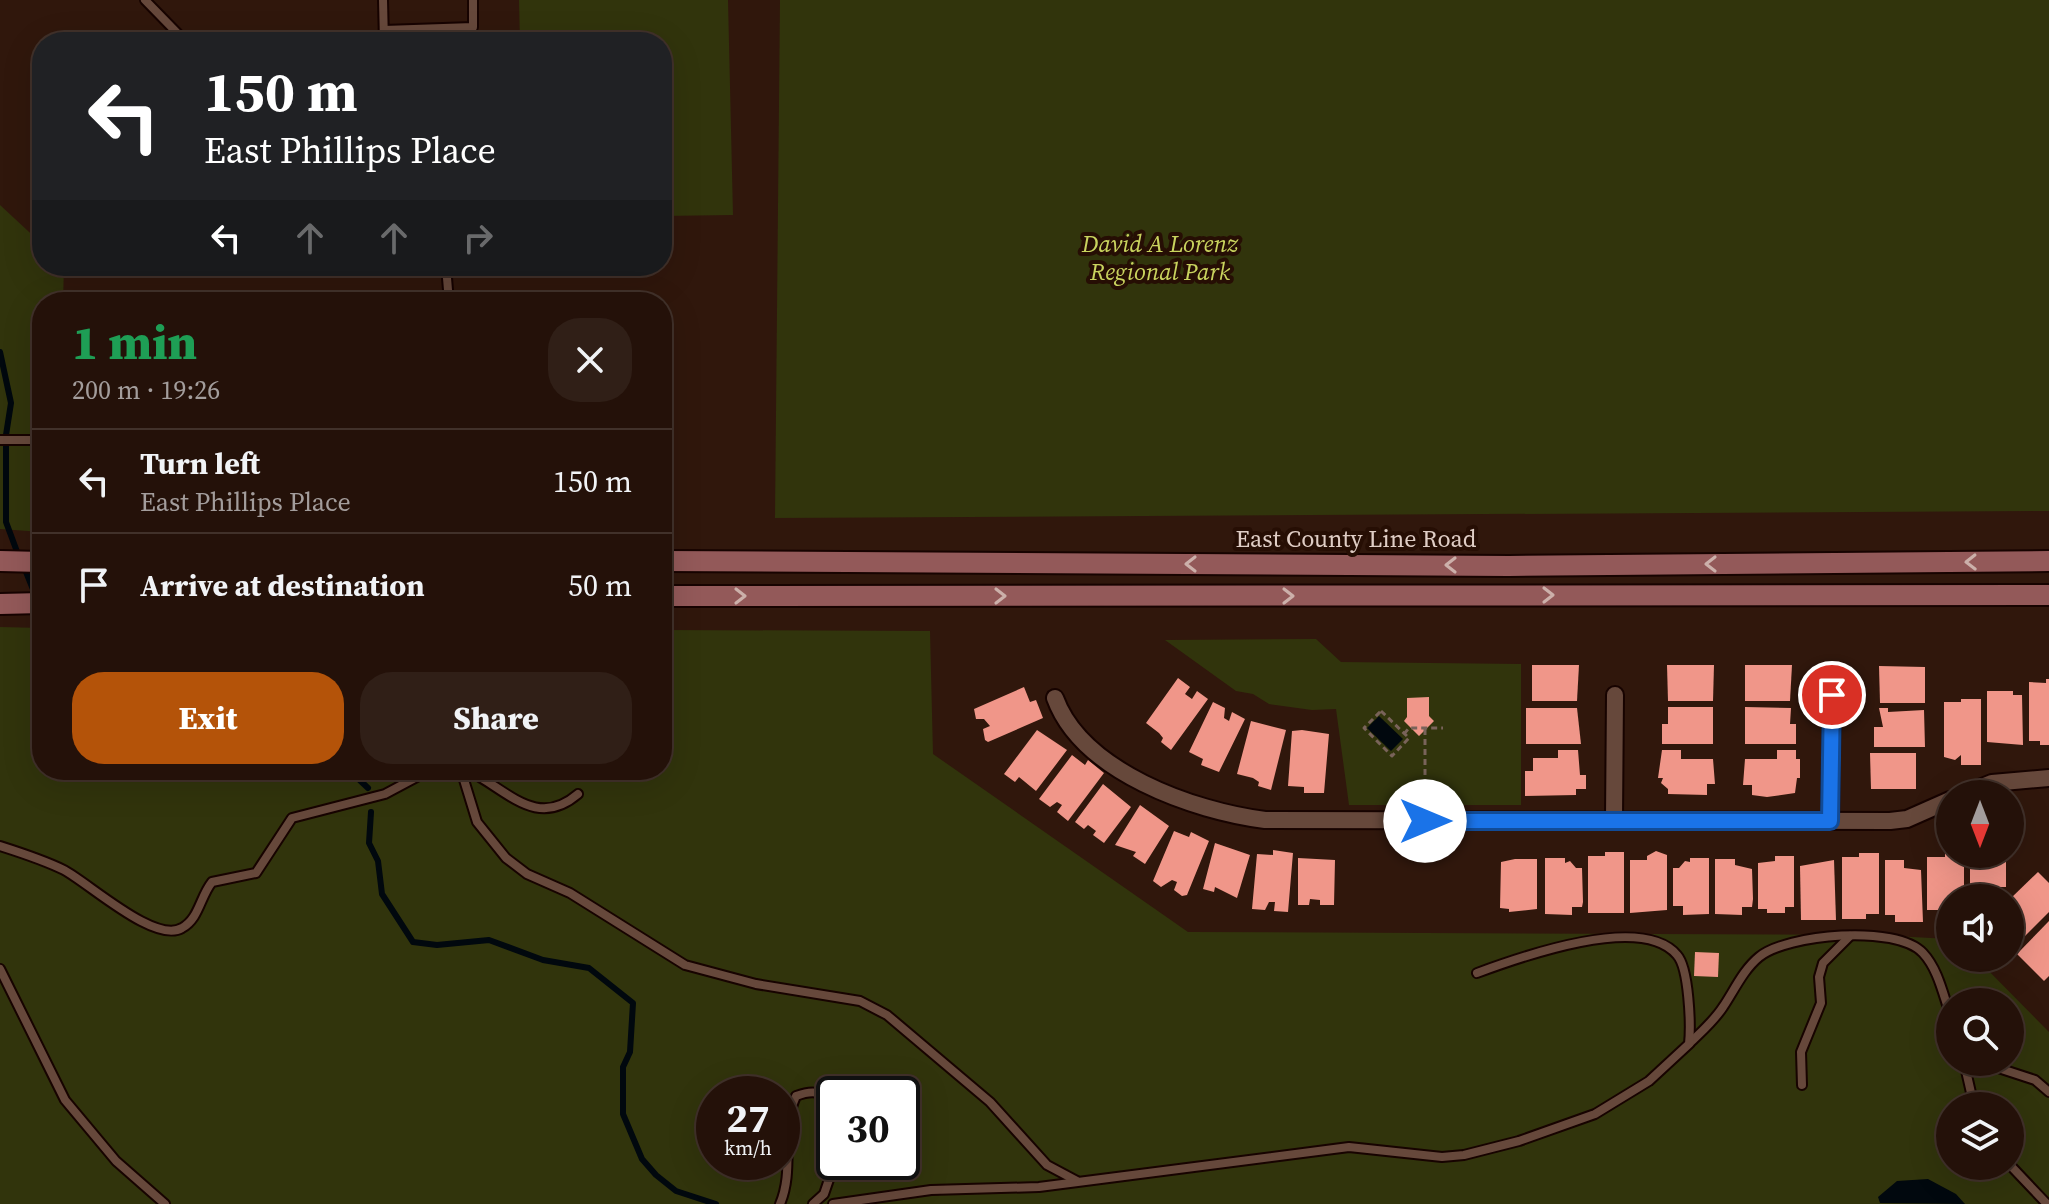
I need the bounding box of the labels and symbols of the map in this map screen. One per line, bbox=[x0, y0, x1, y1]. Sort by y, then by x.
park label: David A Lorenz Regional Park bbox=[1081, 227, 1239, 288]
street label: East County Line Road bbox=[1236, 522, 1477, 555]
one-way arrow bbox=[1964, 553, 1977, 571]
one-way arrow bbox=[1184, 555, 1197, 573]
one-way arrow bbox=[1704, 555, 1717, 573]
one-way arrow bbox=[1444, 556, 1457, 574]
one-way arrow bbox=[1542, 586, 1555, 604]
one-way arrow bbox=[734, 587, 747, 605]
one-way arrow bbox=[994, 587, 1007, 605]
one-way arrow bbox=[1282, 587, 1295, 605]
pin bbox=[1798, 661, 1866, 729]
position arrow bbox=[1383, 779, 1467, 863]
north arrow bbox=[1936, 780, 2024, 868]
speed limit sign: 30 bbox=[816, 1076, 920, 1180]

